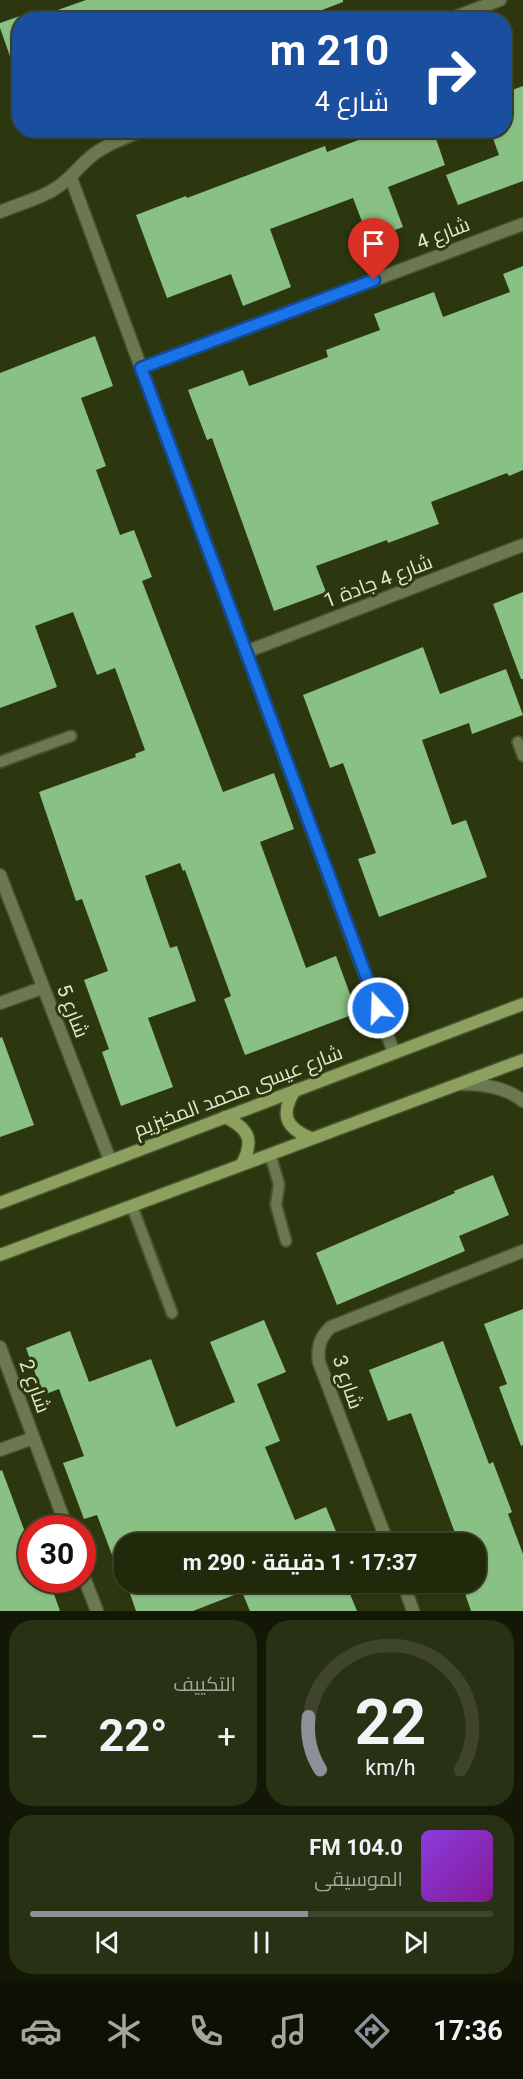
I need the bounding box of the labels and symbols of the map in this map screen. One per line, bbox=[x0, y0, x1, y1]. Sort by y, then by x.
street label: شارع 4 bbox=[413, 212, 474, 256]
pin bbox=[348, 218, 399, 280]
street label: شارع 4 جادة 1 bbox=[320, 549, 436, 615]
position arrow bbox=[346, 976, 410, 1040]
street label: شارع 5 bbox=[50, 981, 94, 1042]
street label: شارع عيسى محمد المخيزيم bbox=[130, 1040, 347, 1144]
street label: شارع 3 bbox=[326, 1352, 368, 1413]
street label: شارع 2 bbox=[12, 1356, 56, 1417]
speed limit sign: 30 bbox=[18, 1515, 96, 1593]

